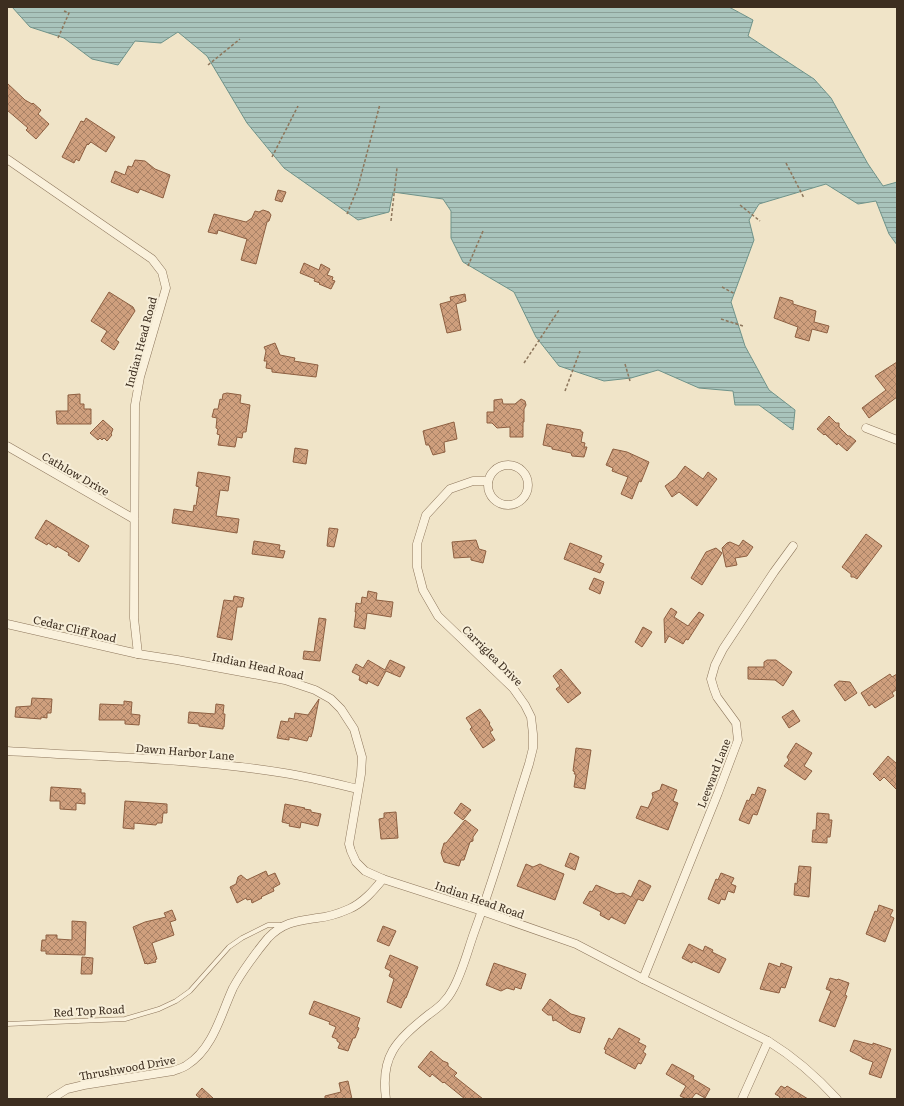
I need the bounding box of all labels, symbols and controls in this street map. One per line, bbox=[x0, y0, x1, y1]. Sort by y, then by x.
street label: Indian Head Road bbox=[120, 294, 160, 389]
street label: Cathlow Drive bbox=[39, 447, 113, 499]
street label: Cedar Cliff Road bbox=[32, 611, 119, 645]
street label: Carriglea Drive bbox=[459, 621, 527, 689]
street label: Indian Head Road bbox=[210, 647, 306, 683]
street label: Leeward Lane bbox=[692, 736, 734, 810]
street label: Dawn Harbor Lane bbox=[135, 739, 235, 763]
street label: Indian Head Road bbox=[433, 876, 527, 922]
street label: Red Top Road bbox=[53, 1000, 125, 1020]
street label: Thrushwood Drive bbox=[78, 1051, 177, 1083]

